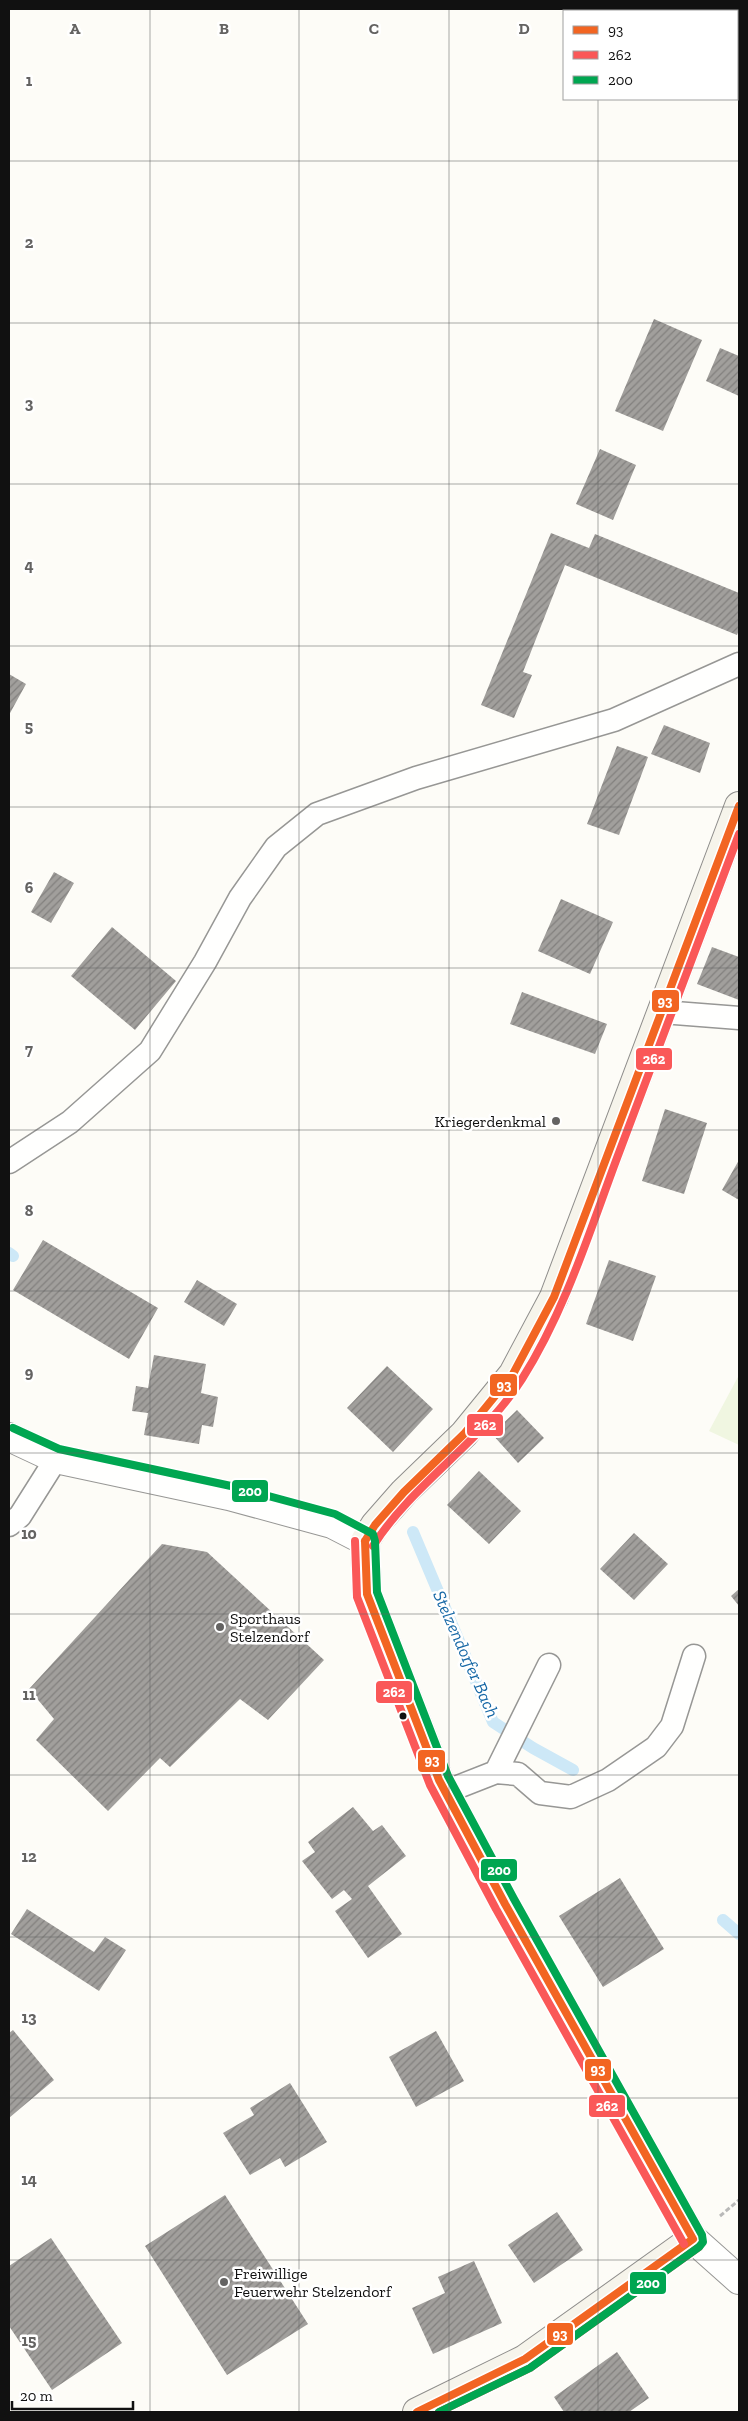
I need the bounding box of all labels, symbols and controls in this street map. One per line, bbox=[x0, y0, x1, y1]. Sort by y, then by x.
legend bbox=[563, 10, 738, 100]
text: A bbox=[70, 19, 81, 38]
text: B bbox=[219, 19, 229, 38]
text: C bbox=[369, 19, 379, 38]
text: D bbox=[518, 19, 530, 38]
text: 93 bbox=[608, 21, 623, 39]
text: 262 bbox=[608, 46, 632, 64]
text: 1 bbox=[26, 71, 33, 90]
text: 200 bbox=[608, 71, 633, 89]
text: 2 bbox=[25, 233, 34, 252]
text: 3 bbox=[25, 394, 34, 413]
text: 4 bbox=[24, 556, 34, 575]
text: 5 bbox=[25, 717, 33, 736]
text: 6 bbox=[25, 878, 34, 897]
line badge: 93 bbox=[651, 989, 680, 1013]
text: 93 bbox=[658, 993, 673, 1010]
text: 7 bbox=[25, 1040, 33, 1059]
line badge: 262 bbox=[635, 1047, 673, 1071]
text: 262 bbox=[643, 1051, 666, 1068]
place label: Kriegerdenkmal bbox=[434, 1112, 546, 1131]
marker: Kriegerdenkmal bbox=[550, 1115, 562, 1127]
text: 8 bbox=[25, 1201, 34, 1220]
text: 9 bbox=[25, 1363, 34, 1382]
line badge: 93 bbox=[489, 1373, 518, 1397]
text: 93 bbox=[497, 1377, 512, 1394]
line badge: 262 bbox=[466, 1413, 504, 1437]
text: 262 bbox=[474, 1417, 497, 1434]
line badge: 200 bbox=[231, 1479, 269, 1503]
text: 200 bbox=[238, 1483, 262, 1500]
text: 10 bbox=[21, 1524, 37, 1543]
water label: Stelzendorfer Bach bbox=[428, 1587, 504, 1721]
place label: Sporthaus Stelzendorf bbox=[230, 1609, 311, 1646]
marker: Sporthaus Stelzendorf bbox=[214, 1621, 226, 1633]
line badge: 262 bbox=[375, 1680, 413, 1704]
text: 262 bbox=[383, 1684, 406, 1701]
text: 11 bbox=[23, 1685, 36, 1704]
unlabelled marker bbox=[398, 1711, 408, 1721]
line badge: 93 bbox=[417, 1749, 446, 1773]
text: 93 bbox=[425, 1752, 440, 1769]
text: 12 bbox=[21, 1847, 37, 1866]
line badge: 200 bbox=[480, 1858, 518, 1882]
text: 200 bbox=[487, 1862, 511, 1879]
text: 13 bbox=[22, 2008, 37, 2027]
line badge: 93 bbox=[584, 2058, 612, 2082]
text: 93 bbox=[591, 2061, 606, 2078]
line badge: 262 bbox=[588, 2094, 626, 2118]
text: 262 bbox=[596, 2098, 619, 2115]
text: 14 bbox=[21, 2170, 37, 2189]
place label: Freiwillige Feuerwehr Stelzendorf bbox=[234, 2264, 393, 2301]
line badge: 200 bbox=[629, 2271, 667, 2295]
text: 200 bbox=[636, 2275, 660, 2292]
marker: Freiwillige Feuerwehr Stelzendorf bbox=[218, 2276, 230, 2288]
line badge: 93 bbox=[546, 2322, 574, 2346]
text: 93 bbox=[553, 2326, 568, 2343]
text: 15 bbox=[22, 2331, 36, 2350]
scale bar bbox=[12, 2378, 134, 2410]
text: 20 m bbox=[20, 2387, 53, 2405]

